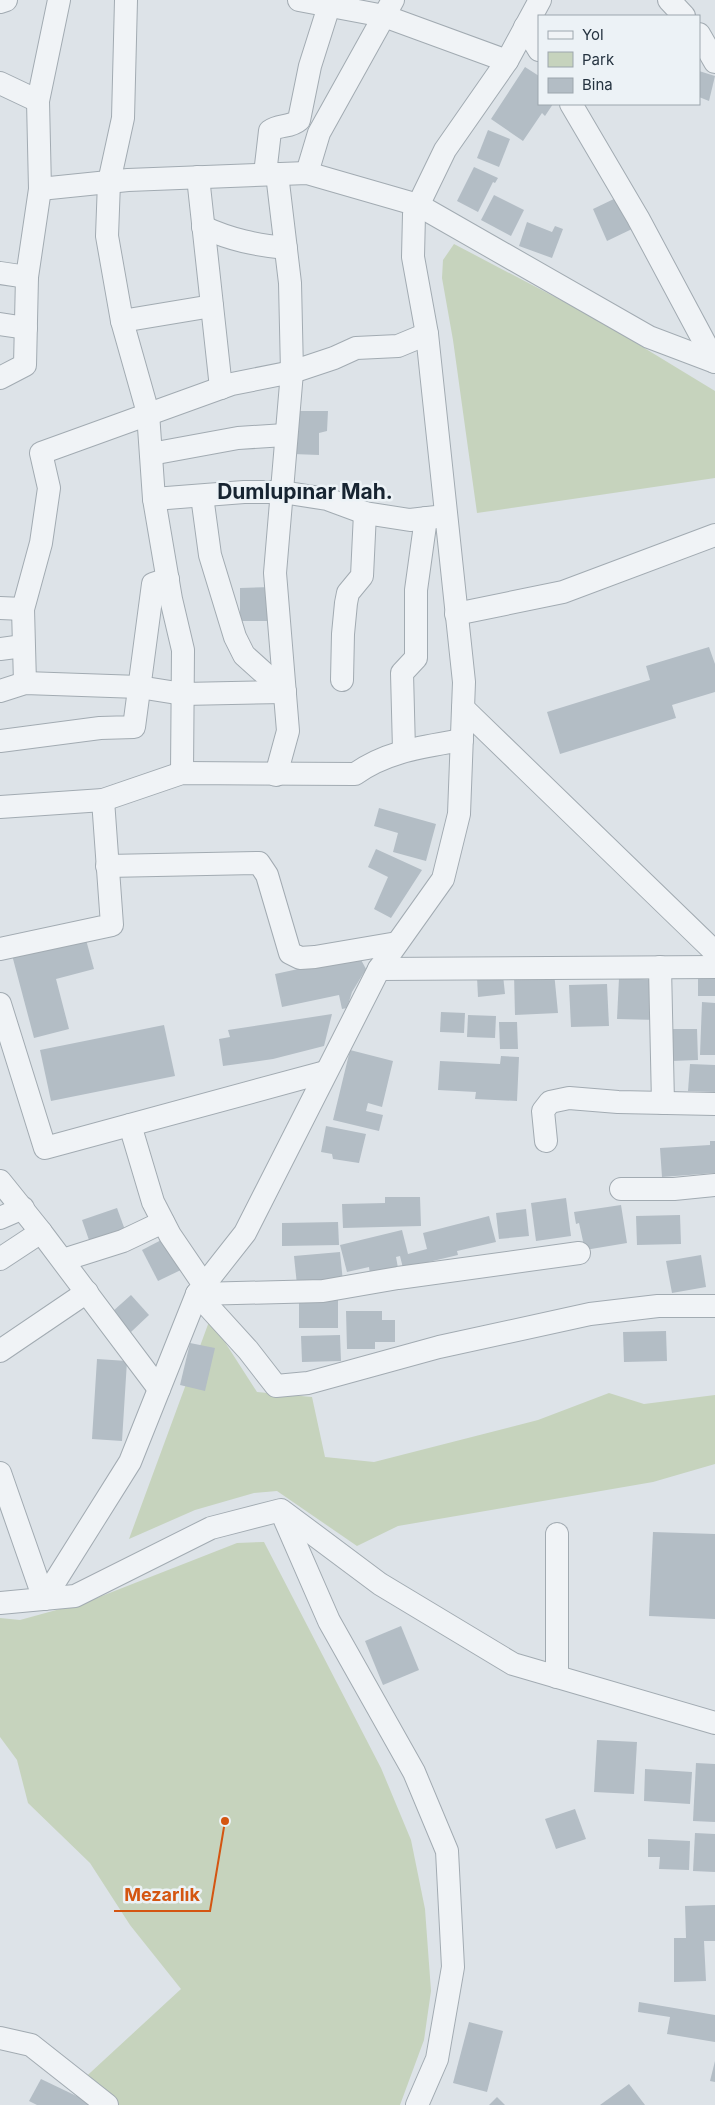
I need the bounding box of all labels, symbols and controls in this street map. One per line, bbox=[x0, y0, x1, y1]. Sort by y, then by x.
legend bbox=[538, 15, 700, 105]
text: Yol bbox=[582, 25, 604, 44]
text: Park bbox=[582, 50, 615, 69]
text: Bina bbox=[582, 75, 613, 94]
district label: Dumlupınar Mah. bbox=[217, 479, 393, 504]
callout: Mezarlık bbox=[114, 1878, 210, 1911]
text: Mezarlık bbox=[124, 1884, 200, 1905]

